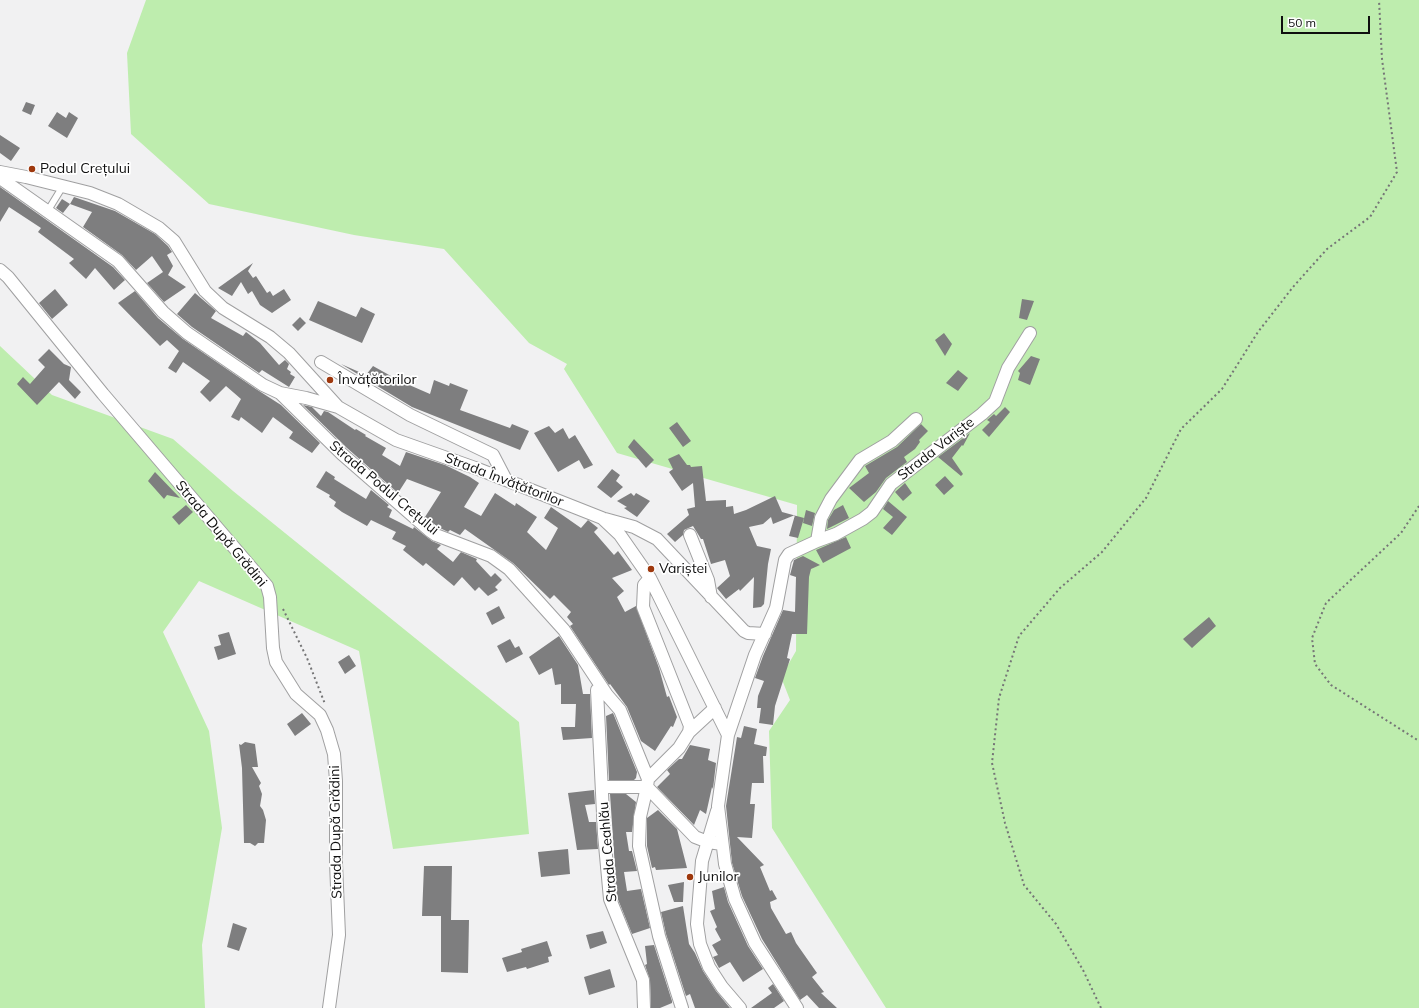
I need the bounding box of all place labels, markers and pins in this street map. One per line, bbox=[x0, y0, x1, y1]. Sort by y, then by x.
place label: Podul Crețului bbox=[40, 161, 130, 177]
marker: Podul Crețului bbox=[27, 164, 37, 174]
place label: Învățătorilor bbox=[338, 372, 417, 388]
marker: Învățătorilor bbox=[325, 375, 335, 385]
place label: Variștei bbox=[659, 561, 707, 577]
marker: Variștei bbox=[646, 564, 656, 574]
place label: Junilor bbox=[698, 869, 739, 885]
marker: Junilor bbox=[685, 872, 695, 882]

